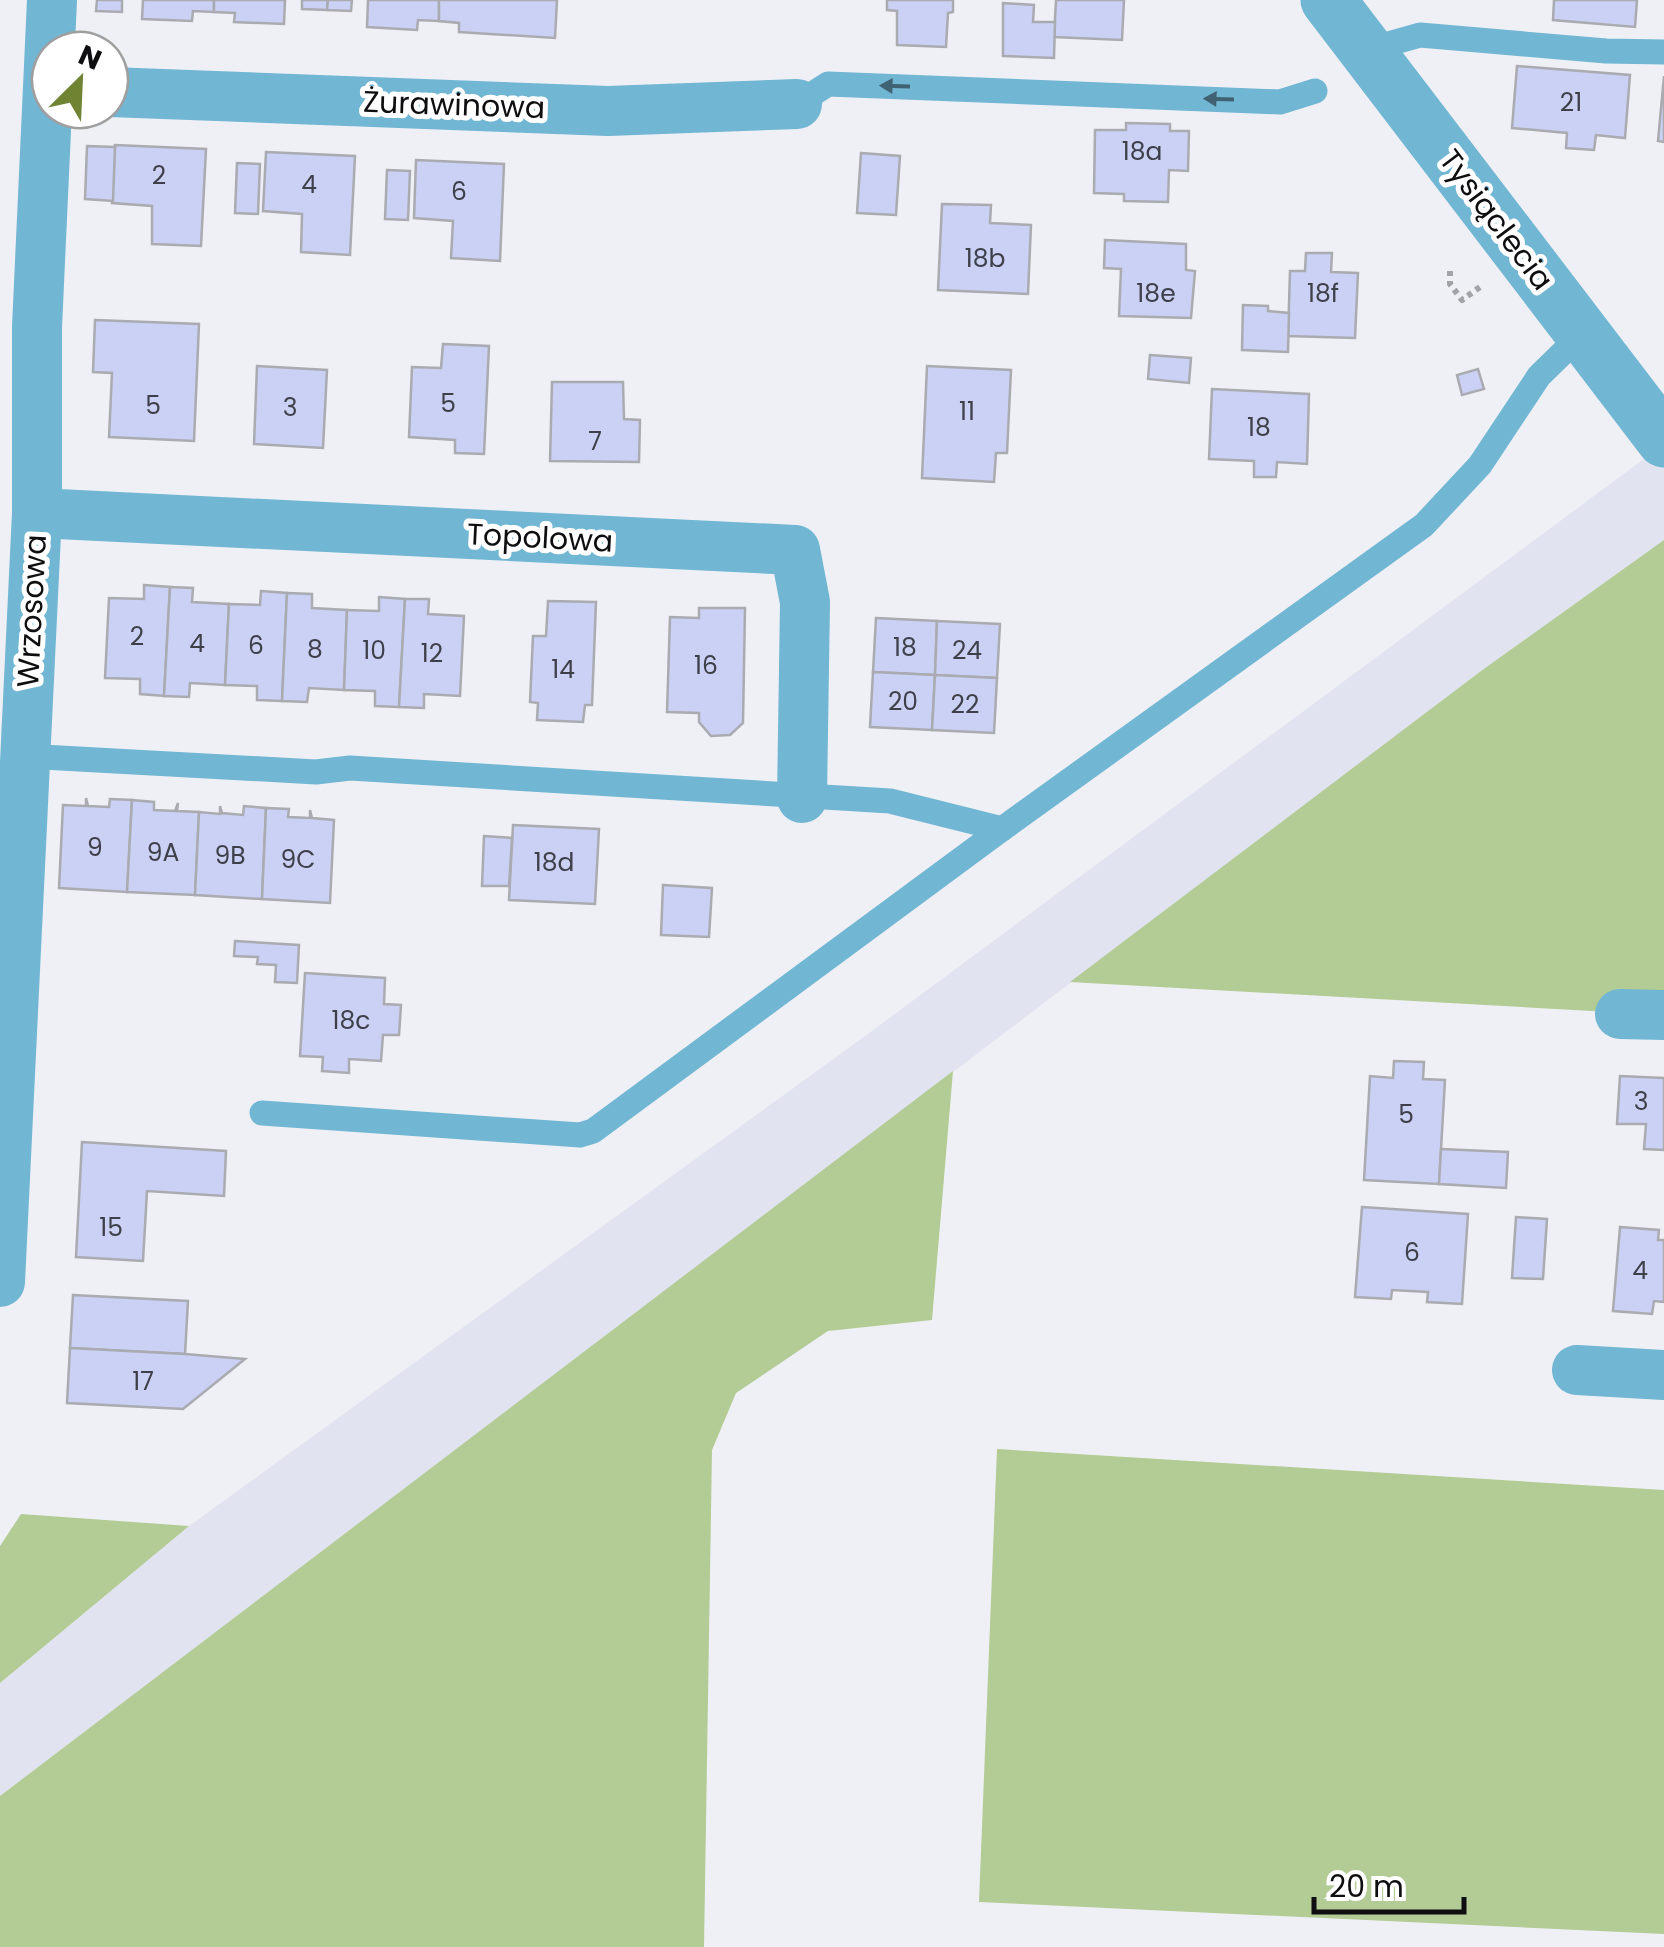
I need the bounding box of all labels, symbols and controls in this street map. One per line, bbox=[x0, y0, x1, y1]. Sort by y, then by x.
north arrow bbox=[30, 30, 130, 130]
text: N bbox=[72, 36, 108, 80]
one-way arrow bbox=[878, 78, 910, 94]
street label: Żurawinowa bbox=[362, 80, 546, 129]
house number: 21 bbox=[1560, 85, 1582, 120]
one-way arrow bbox=[1203, 91, 1235, 107]
house number: 18a bbox=[1122, 134, 1162, 169]
street label: Tysiąclecia bbox=[1429, 140, 1564, 299]
house number: 2 bbox=[152, 158, 166, 193]
house number: 4 bbox=[301, 167, 317, 202]
house number: 6 bbox=[451, 174, 467, 209]
house number: 18b bbox=[965, 241, 1005, 276]
house number: 18e bbox=[1136, 276, 1176, 311]
house number: 18f bbox=[1307, 276, 1339, 311]
house number: 5 bbox=[440, 386, 456, 421]
house number: 5 bbox=[145, 388, 161, 423]
house number: 3 bbox=[283, 390, 297, 425]
house number: 11 bbox=[959, 394, 975, 429]
house number: 18 bbox=[1247, 410, 1271, 445]
house number: 7 bbox=[588, 424, 602, 459]
street label: Topolowa bbox=[466, 512, 614, 563]
street label: Wrzosowa bbox=[6, 533, 57, 689]
house number: 2 bbox=[130, 619, 144, 654]
house number: 4 bbox=[189, 626, 205, 661]
house number: 6 bbox=[248, 628, 264, 663]
house number: 18 bbox=[893, 630, 917, 665]
house number: 8 bbox=[307, 632, 323, 667]
house number: 10 bbox=[362, 633, 386, 668]
house number: 24 bbox=[952, 633, 982, 668]
house number: 12 bbox=[421, 636, 443, 671]
house number: 16 bbox=[694, 648, 718, 683]
house number: 14 bbox=[551, 652, 575, 687]
house number: 20 bbox=[888, 684, 918, 719]
house number: 22 bbox=[951, 687, 979, 722]
house number: 9 bbox=[87, 830, 103, 865]
house number: 9A bbox=[147, 835, 179, 870]
house number: 9B bbox=[214, 838, 246, 873]
house number: 9C bbox=[280, 842, 316, 877]
house number: 18d bbox=[534, 845, 574, 880]
house number: 18c bbox=[332, 1003, 370, 1038]
house number: 3 bbox=[1634, 1084, 1648, 1119]
house number: 5 bbox=[1398, 1097, 1414, 1132]
house number: 15 bbox=[99, 1210, 123, 1245]
house number: 6 bbox=[1404, 1235, 1420, 1270]
house number: 4 bbox=[1632, 1253, 1648, 1288]
house number: 17 bbox=[132, 1364, 154, 1399]
scale bar bbox=[1314, 1852, 1464, 1914]
text: 20 m bbox=[1329, 1865, 1404, 1908]

